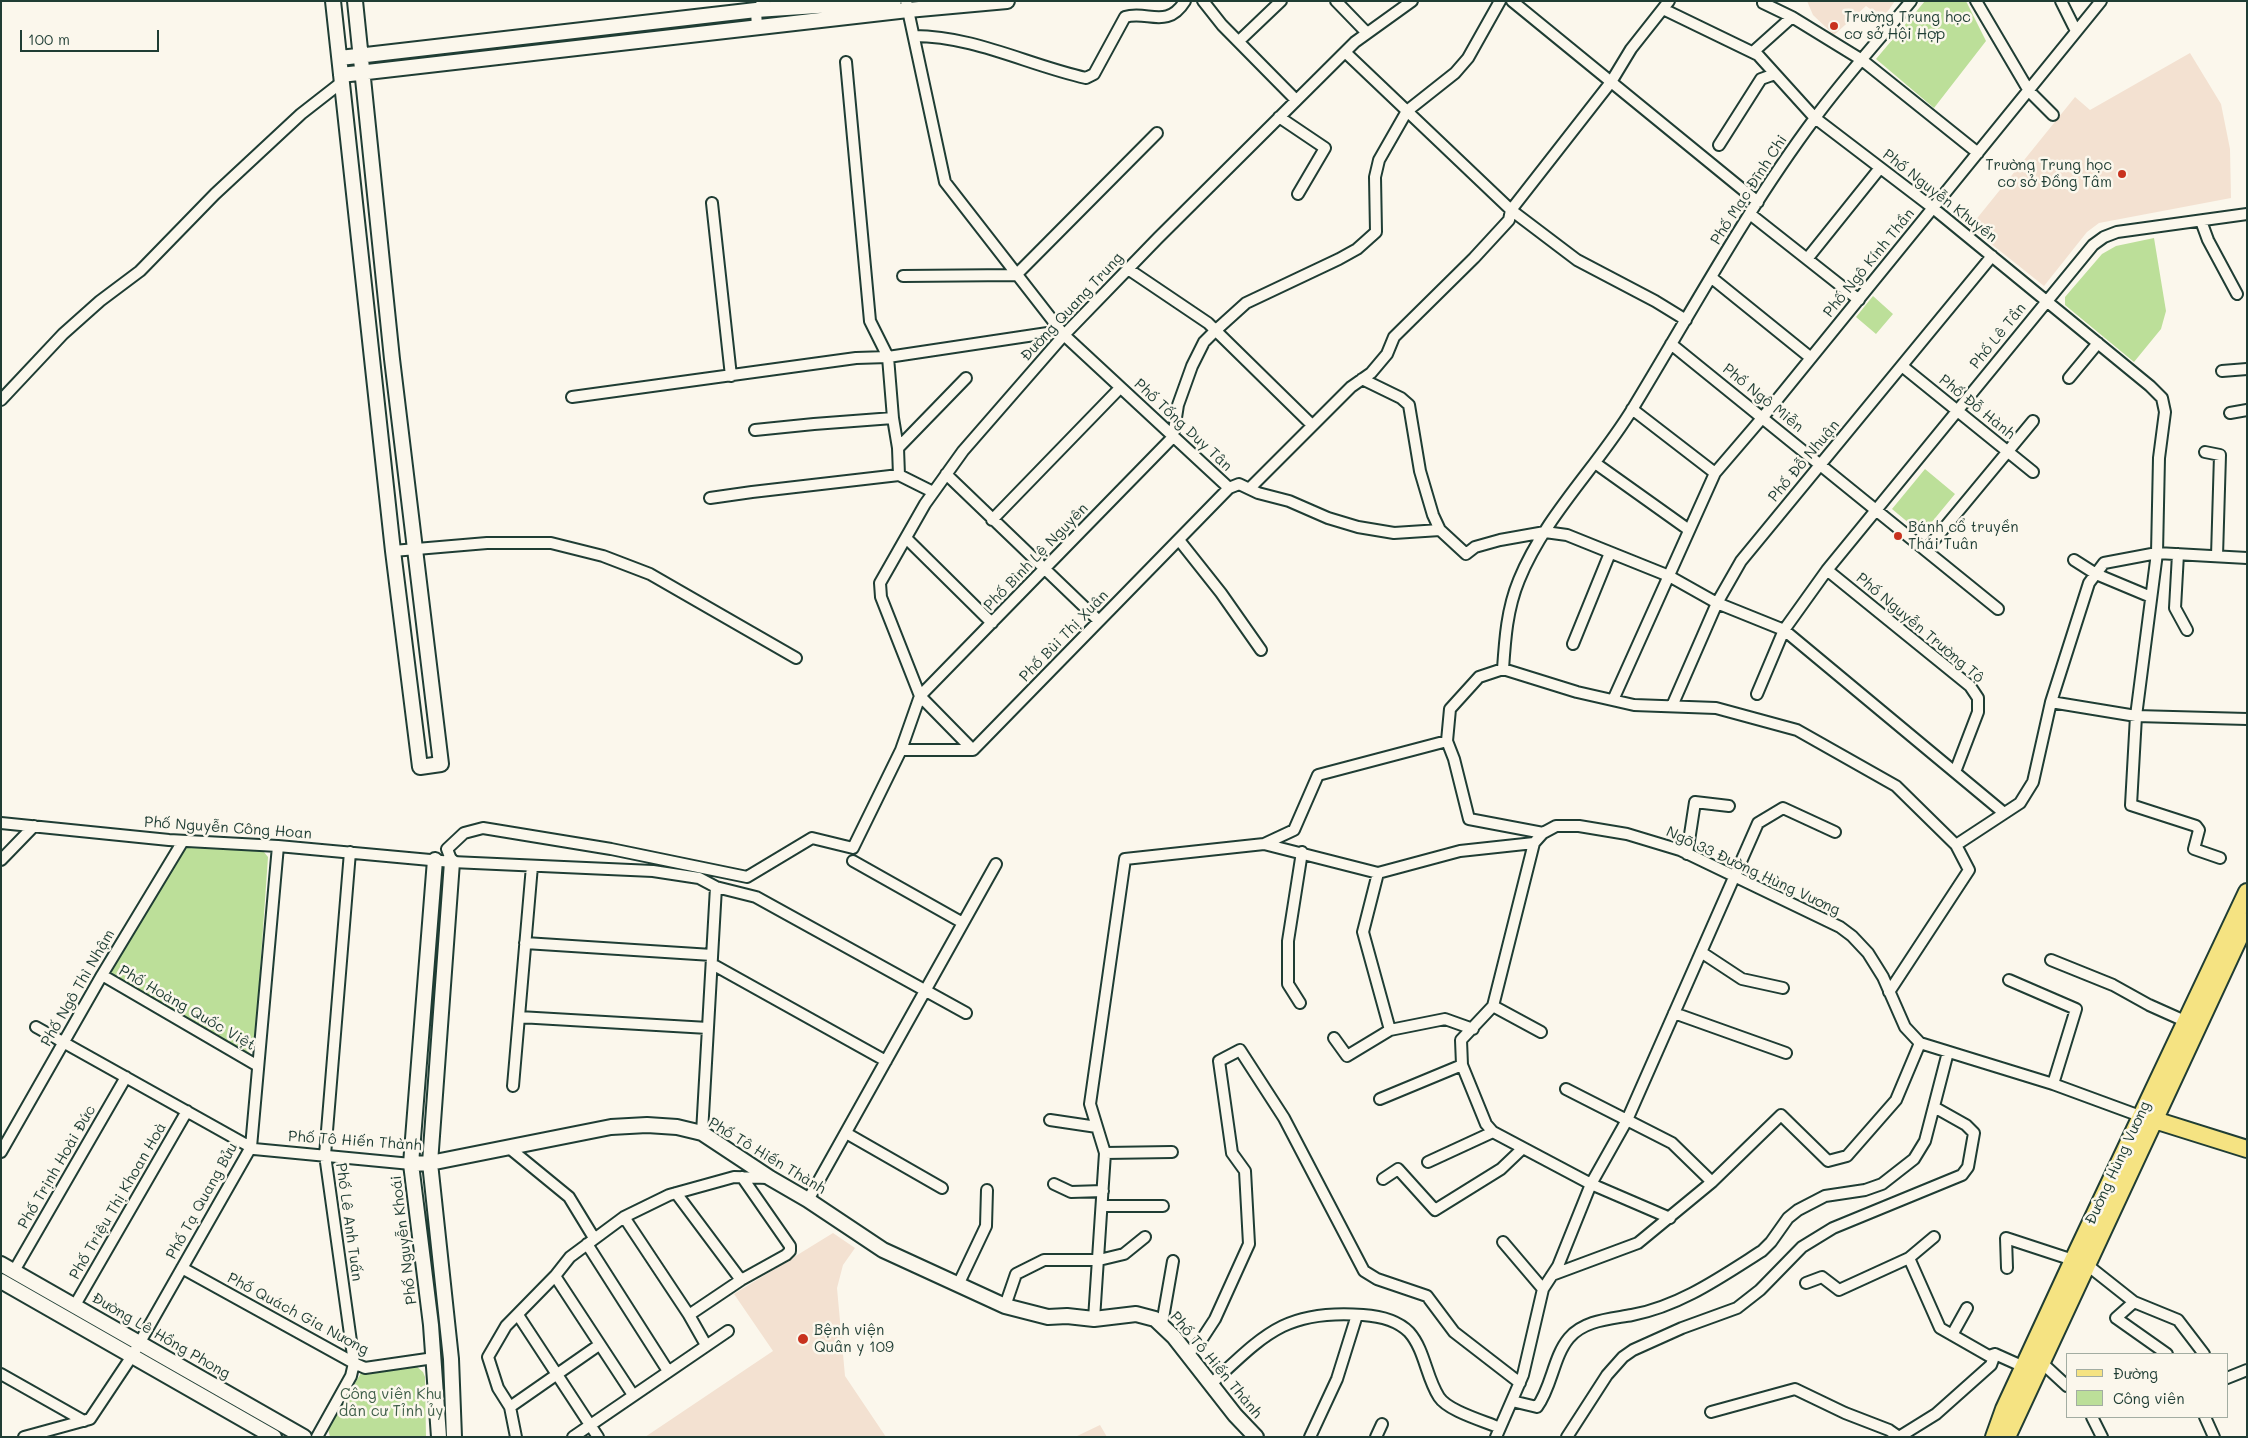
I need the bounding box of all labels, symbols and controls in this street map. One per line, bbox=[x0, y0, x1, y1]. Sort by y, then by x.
place label: Trường Trung học cơ sở Hội Hợp bbox=[1844, 8, 1971, 43]
scale bar bbox=[22, 20, 161, 52]
marker: Trường Trung học cơ sở Hội Hợp bbox=[1828, 20, 1840, 32]
text: 100 m bbox=[28, 29, 70, 49]
street label: Phố Mạc Đĩnh Chi bbox=[1707, 132, 1791, 248]
street label: Phố Nguyễn Khuyến bbox=[1879, 146, 2001, 246]
place label: Trường Trung học cơ sở Đồng Tâm bbox=[1985, 156, 2112, 191]
marker: Trường Trung học cơ sở Đồng Tâm bbox=[2116, 168, 2128, 180]
street label: Phố Ngô Kính Thần bbox=[1820, 205, 1918, 321]
street label: Đường Quang Trung bbox=[1017, 249, 1127, 365]
street label: Phố Lê Tần bbox=[1966, 300, 2030, 372]
street label: Phố Ngô Miễn bbox=[1719, 360, 1807, 436]
street label: Phố Đỗ Hành bbox=[1935, 371, 2019, 443]
street label: Phố Tống Duy Tân bbox=[1130, 375, 1236, 475]
street label: Phố Đỗ Nhuận bbox=[1765, 416, 1843, 506]
street label: Phố Bình Lệ Nguyên bbox=[980, 500, 1092, 614]
place label: Bánh cổ truyền Thái Tuân bbox=[1908, 518, 2019, 553]
marker: Bánh cổ truyền Thái Tuân bbox=[1892, 530, 1904, 542]
street label: Phố Nguyễn Trường Tộ bbox=[1852, 569, 1988, 687]
street label: Phố Bùi Thị Xuân bbox=[1016, 586, 1112, 686]
street label: Phố Nguyễn Công Hoan bbox=[143, 813, 313, 843]
street label: Ngõ 33 Đường Hùng Vương bbox=[1663, 823, 1843, 919]
street label: Phố Ngô Thì Nhậm bbox=[37, 926, 119, 1050]
street label: Phố Hoàng Quốc Việt bbox=[116, 962, 258, 1054]
street label: Đường Hùng Vương bbox=[2081, 1098, 2155, 1228]
street label: Phố Trịnh Hoài Đức bbox=[14, 1102, 100, 1232]
street label: Phố Tô Hiến Thành bbox=[705, 1114, 829, 1198]
street label: Phố Triệu Thị Khoan Hoà bbox=[66, 1119, 170, 1283]
street label: Phố Tô Hiến Thành bbox=[288, 1127, 422, 1155]
street label: Phố Tạ Quang Bửu bbox=[162, 1140, 242, 1262]
street label: Phố Lê Anh Tuấn bbox=[332, 1162, 366, 1282]
street label: Phố Nguyễn Khoái bbox=[387, 1174, 421, 1306]
street label: Phố Quách Gia Nương bbox=[224, 1269, 372, 1359]
street label: Đường Lê Hồng Phong bbox=[89, 1289, 233, 1383]
street label: Phố Tô Hiến Thành bbox=[1166, 1308, 1266, 1422]
place label: Bệnh viện Quân y 109 bbox=[814, 1321, 894, 1356]
marker: Bệnh viện Quân y 109 bbox=[796, 1332, 810, 1346]
legend bbox=[2066, 1353, 2228, 1418]
text: Đường bbox=[2113, 1363, 2158, 1383]
park label: Công viên Khu dân cư Tỉnh ủy bbox=[339, 1385, 443, 1420]
text: Công viên bbox=[2113, 1388, 2185, 1408]

